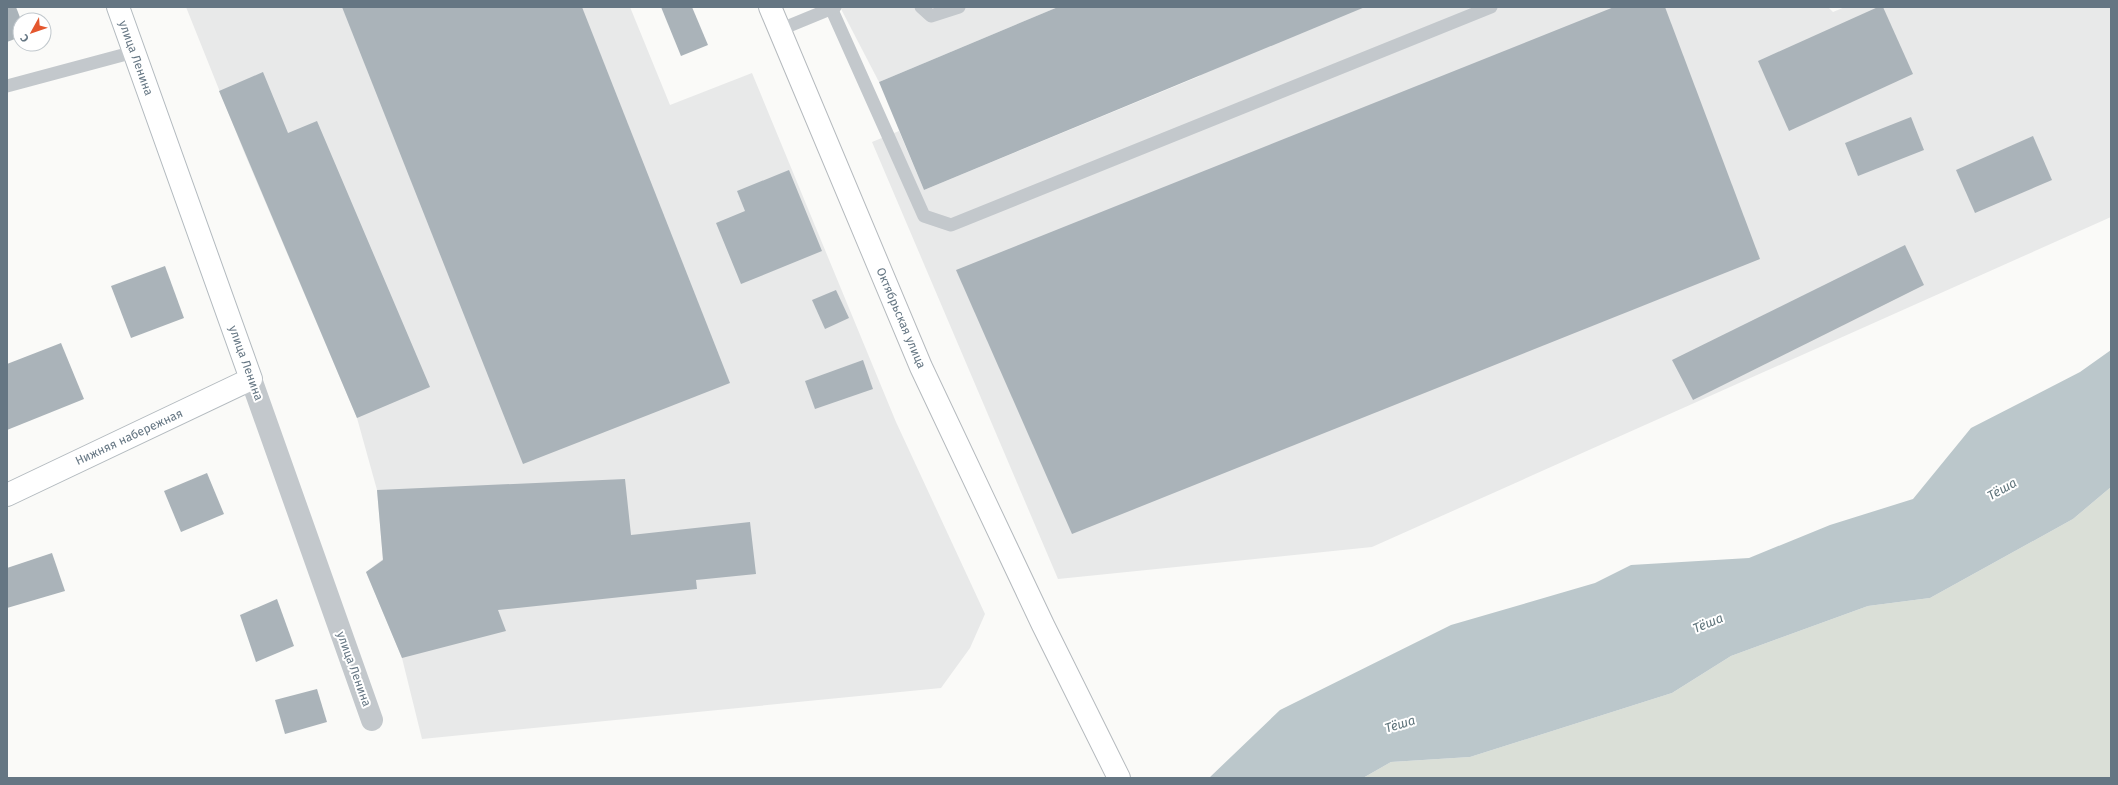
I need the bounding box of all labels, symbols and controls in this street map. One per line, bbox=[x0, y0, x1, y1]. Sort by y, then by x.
north arrow bbox=[12, 12, 52, 52]
street label: улица Ленина bbox=[116, 18, 156, 98]
text: С bbox=[17, 31, 32, 45]
street label: Октябрьская улица bbox=[873, 266, 929, 370]
street label: улица Ленина bbox=[226, 323, 266, 403]
street label: Нижняя набережная bbox=[73, 406, 185, 468]
water label: Тёша bbox=[1985, 475, 2019, 503]
water label: Тёша bbox=[1691, 610, 1725, 636]
street label: улица Ленина bbox=[334, 629, 374, 709]
water label: Тёша bbox=[1383, 712, 1417, 736]

